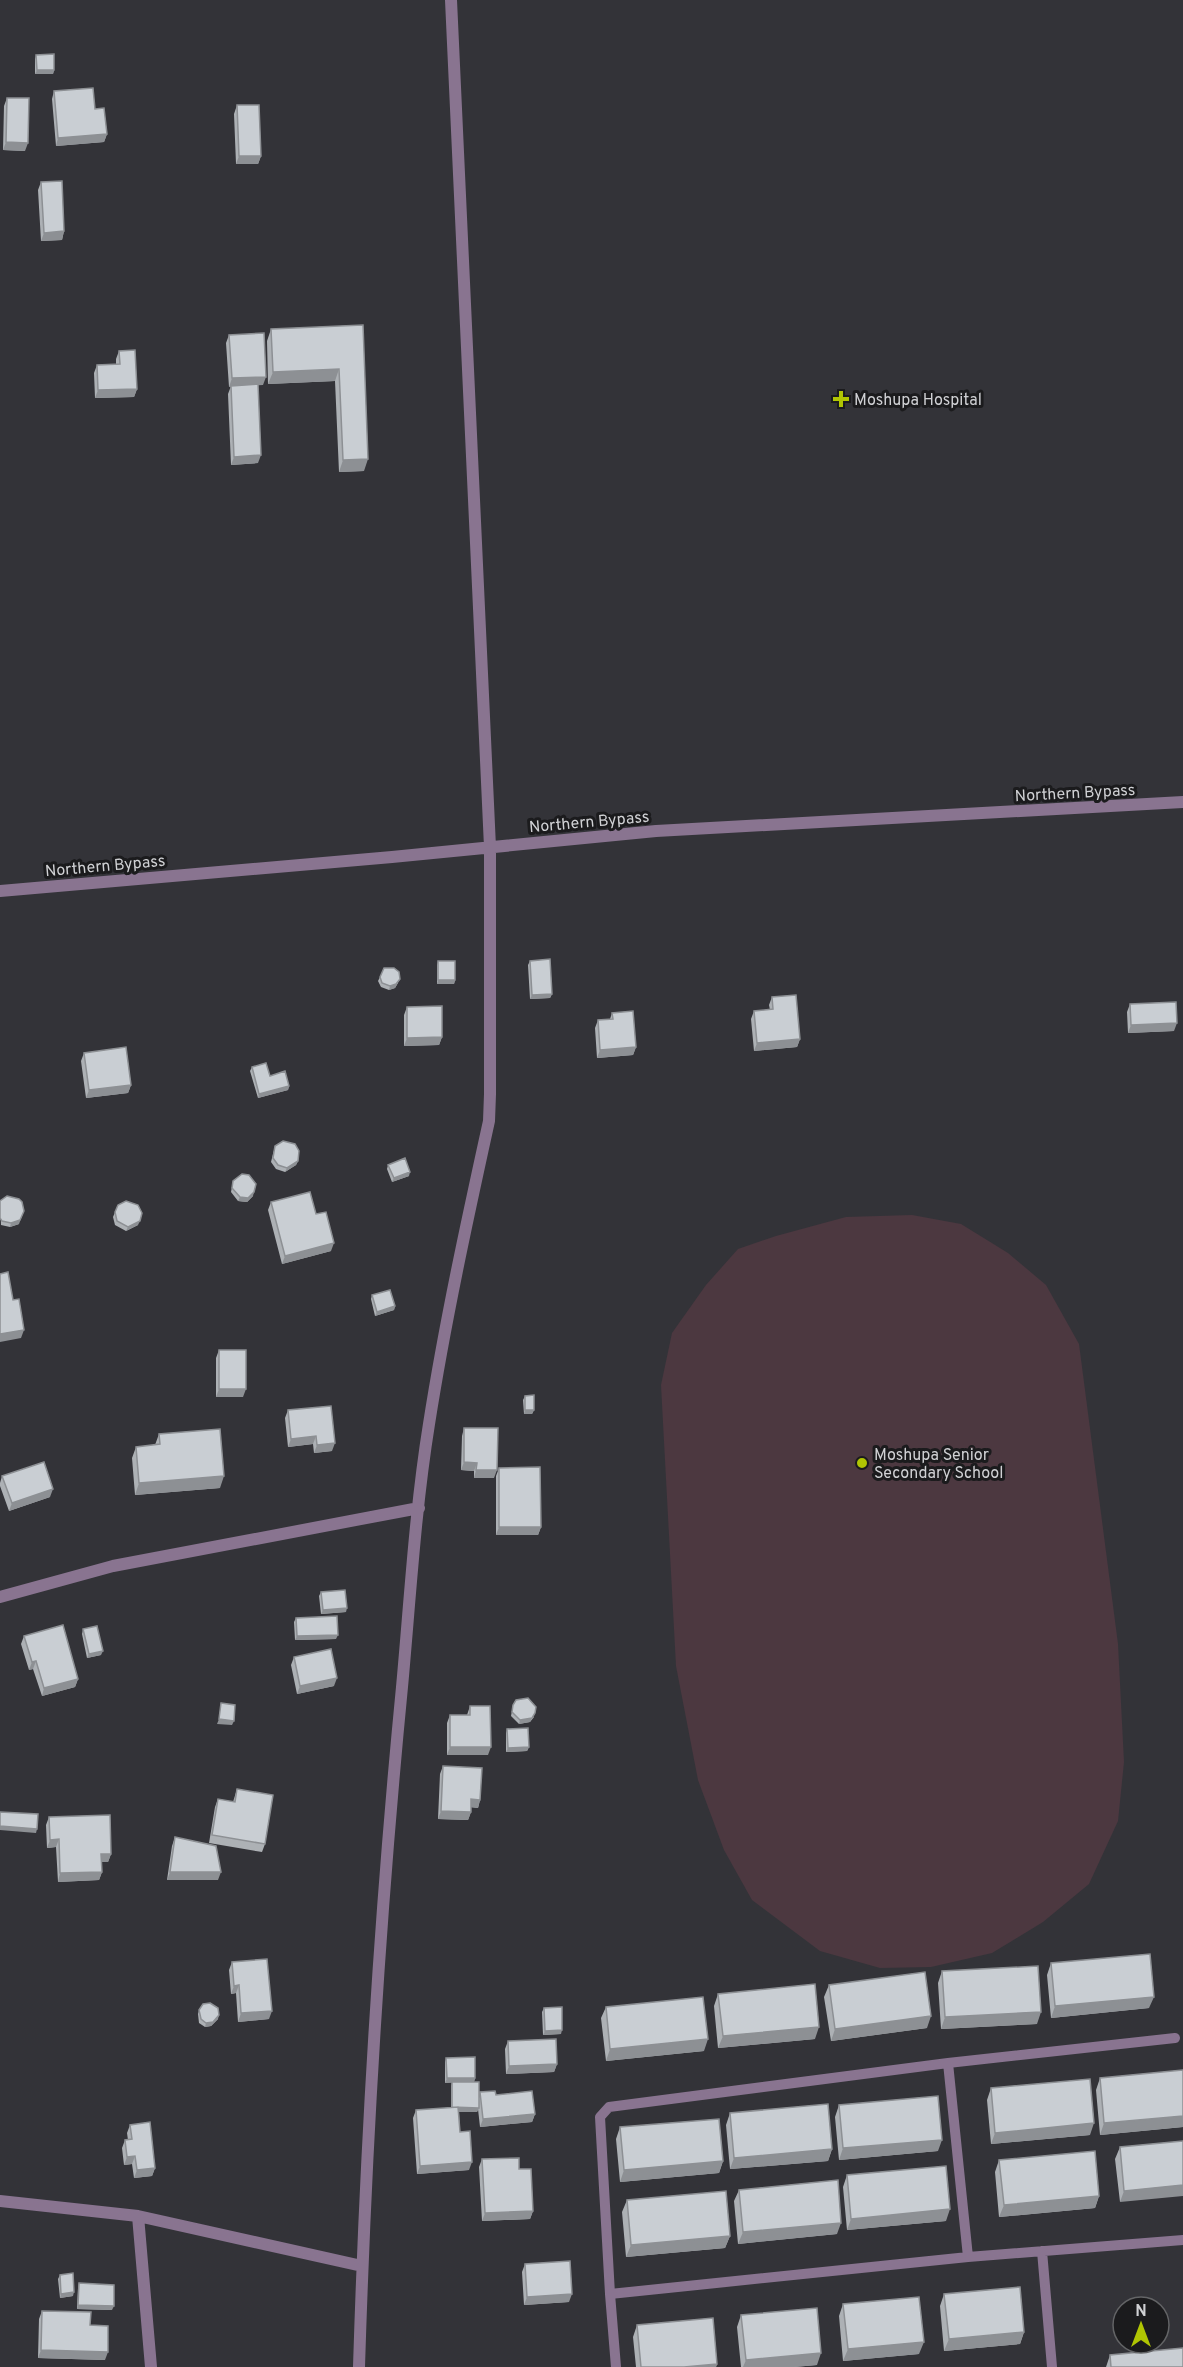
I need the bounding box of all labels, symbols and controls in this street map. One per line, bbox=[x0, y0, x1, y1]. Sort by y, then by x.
marker: Moshupa Hospital bbox=[832, 390, 850, 408]
place label: Moshupa Hospital bbox=[854, 391, 982, 411]
street label: Northern Bypass bbox=[1014, 781, 1136, 807]
street label: Northern Bypass bbox=[528, 808, 650, 838]
street label: Northern Bypass bbox=[44, 852, 166, 882]
place label: Moshupa Senior Secondary School bbox=[874, 1446, 1003, 1484]
marker: Moshupa Senior Secondary School bbox=[855, 1456, 869, 1470]
north arrow bbox=[1111, 2295, 1171, 2355]
text: N bbox=[1135, 2302, 1147, 2322]

